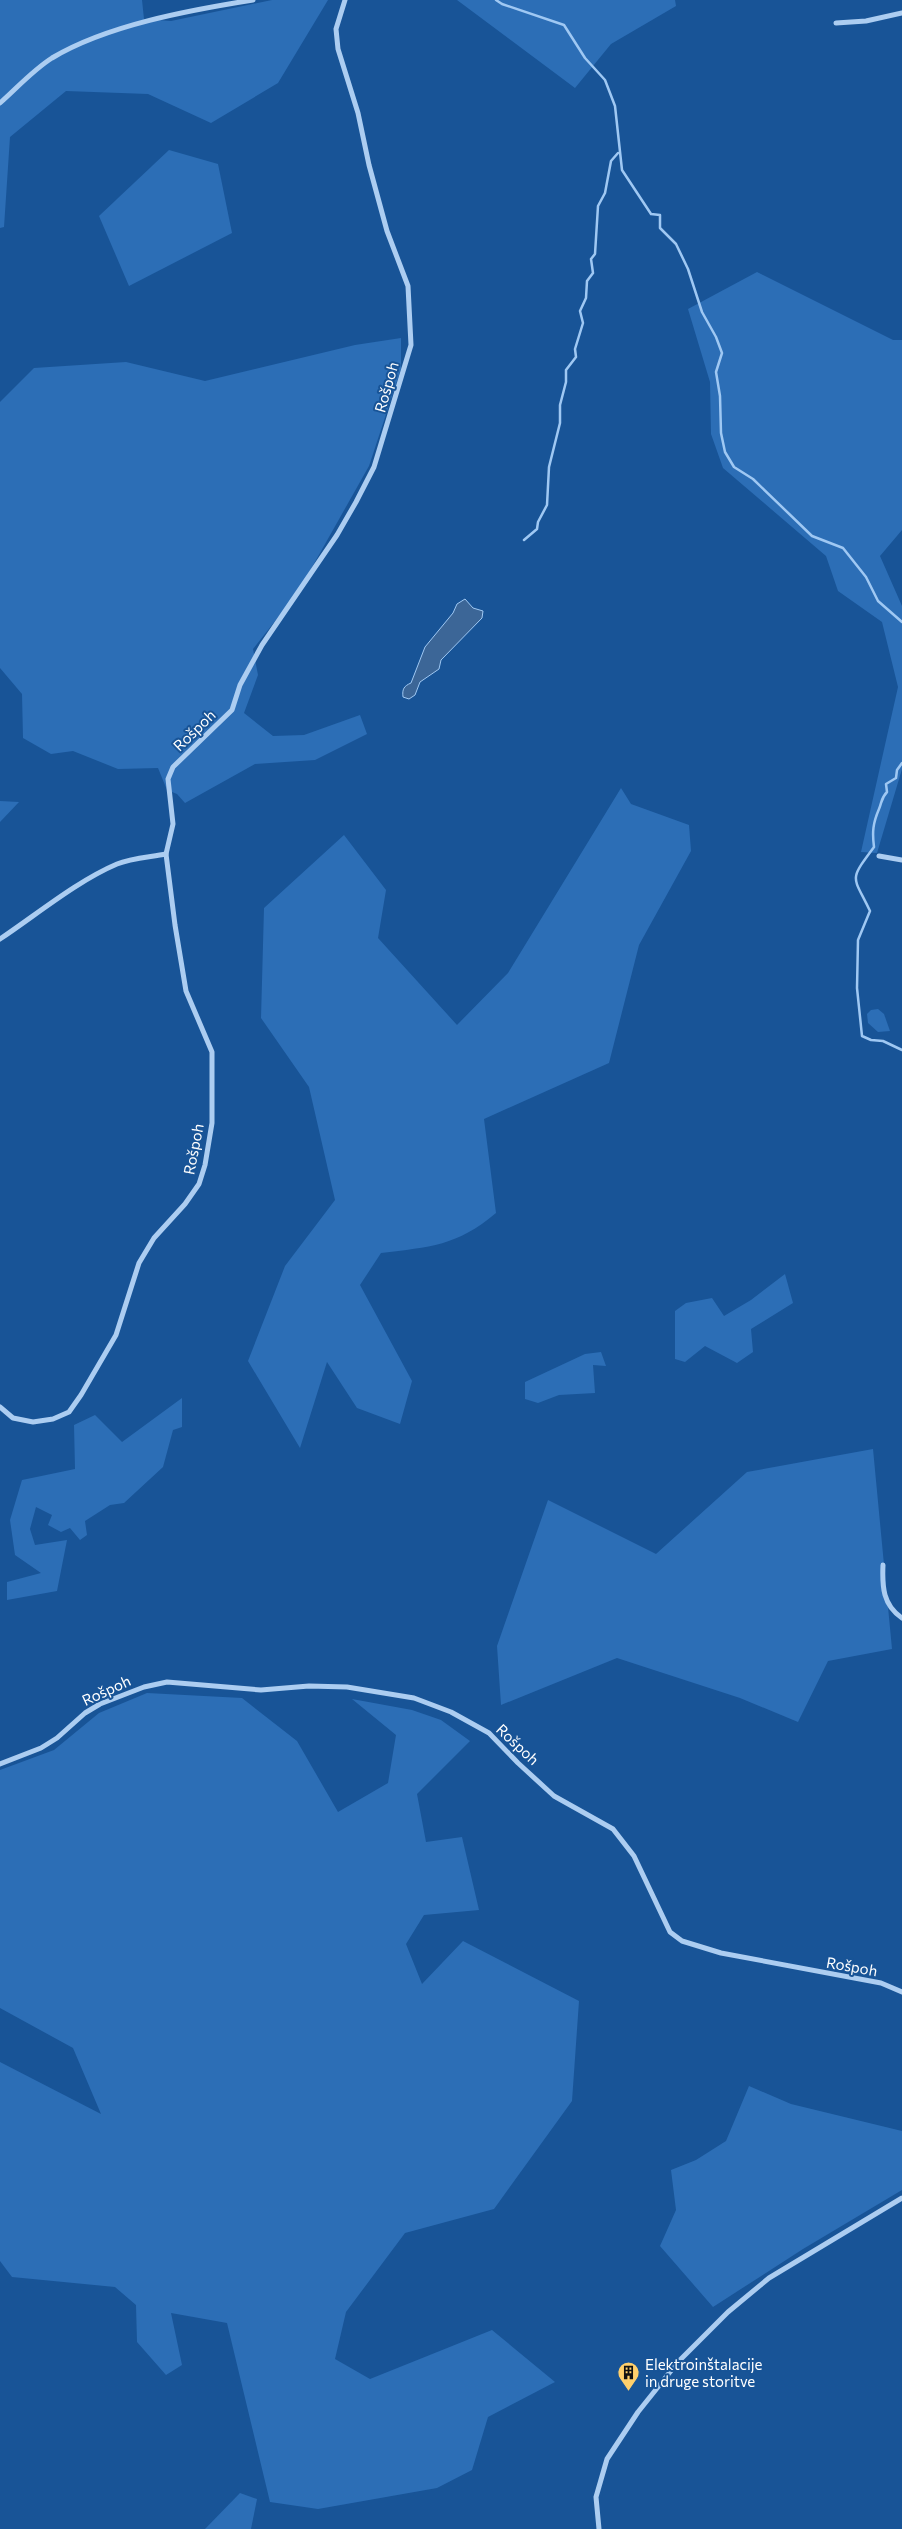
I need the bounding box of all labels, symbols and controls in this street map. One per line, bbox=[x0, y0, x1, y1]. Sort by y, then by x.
street label: Rošpoh bbox=[370, 360, 402, 414]
street label: Rošpoh bbox=[169, 706, 219, 754]
street label: Rošpoh bbox=[179, 1122, 207, 1176]
street label: Rošpoh bbox=[79, 1671, 133, 1709]
street label: Rošpoh bbox=[493, 1720, 543, 1768]
street label: Rošpoh bbox=[825, 1953, 879, 1979]
place label: Elektroinštalacije in druge storitve bbox=[645, 2355, 763, 2390]
building icon: Elektroinštalacije in druge storitve bbox=[617, 2361, 641, 2392]

